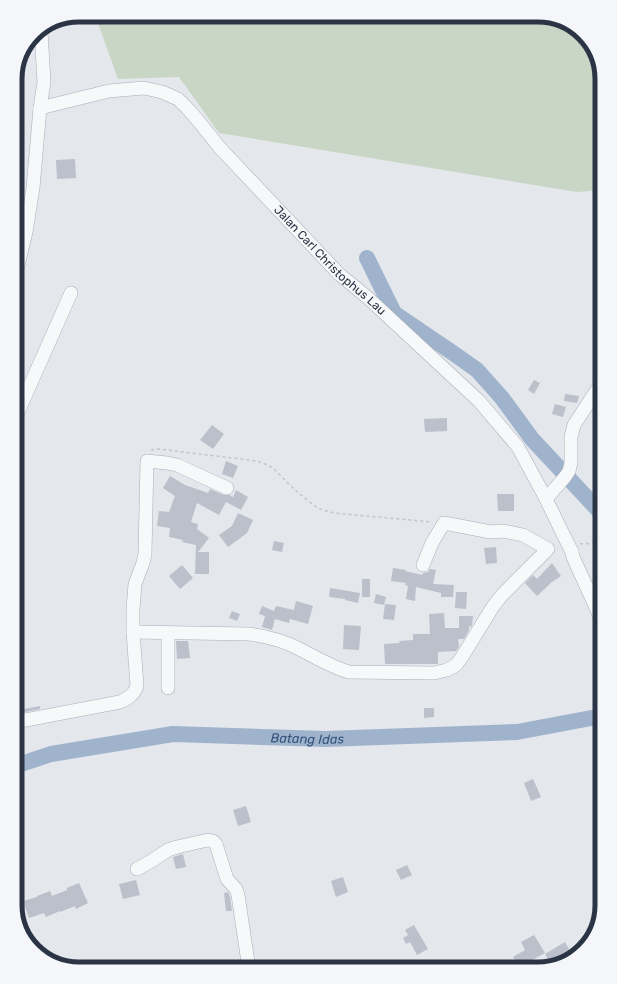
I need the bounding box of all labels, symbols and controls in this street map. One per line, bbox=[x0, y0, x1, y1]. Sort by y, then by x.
street label: Jalan Carl Christophus Lau bbox=[271, 203, 389, 318]
water label: Batang Idas bbox=[270, 730, 345, 748]

